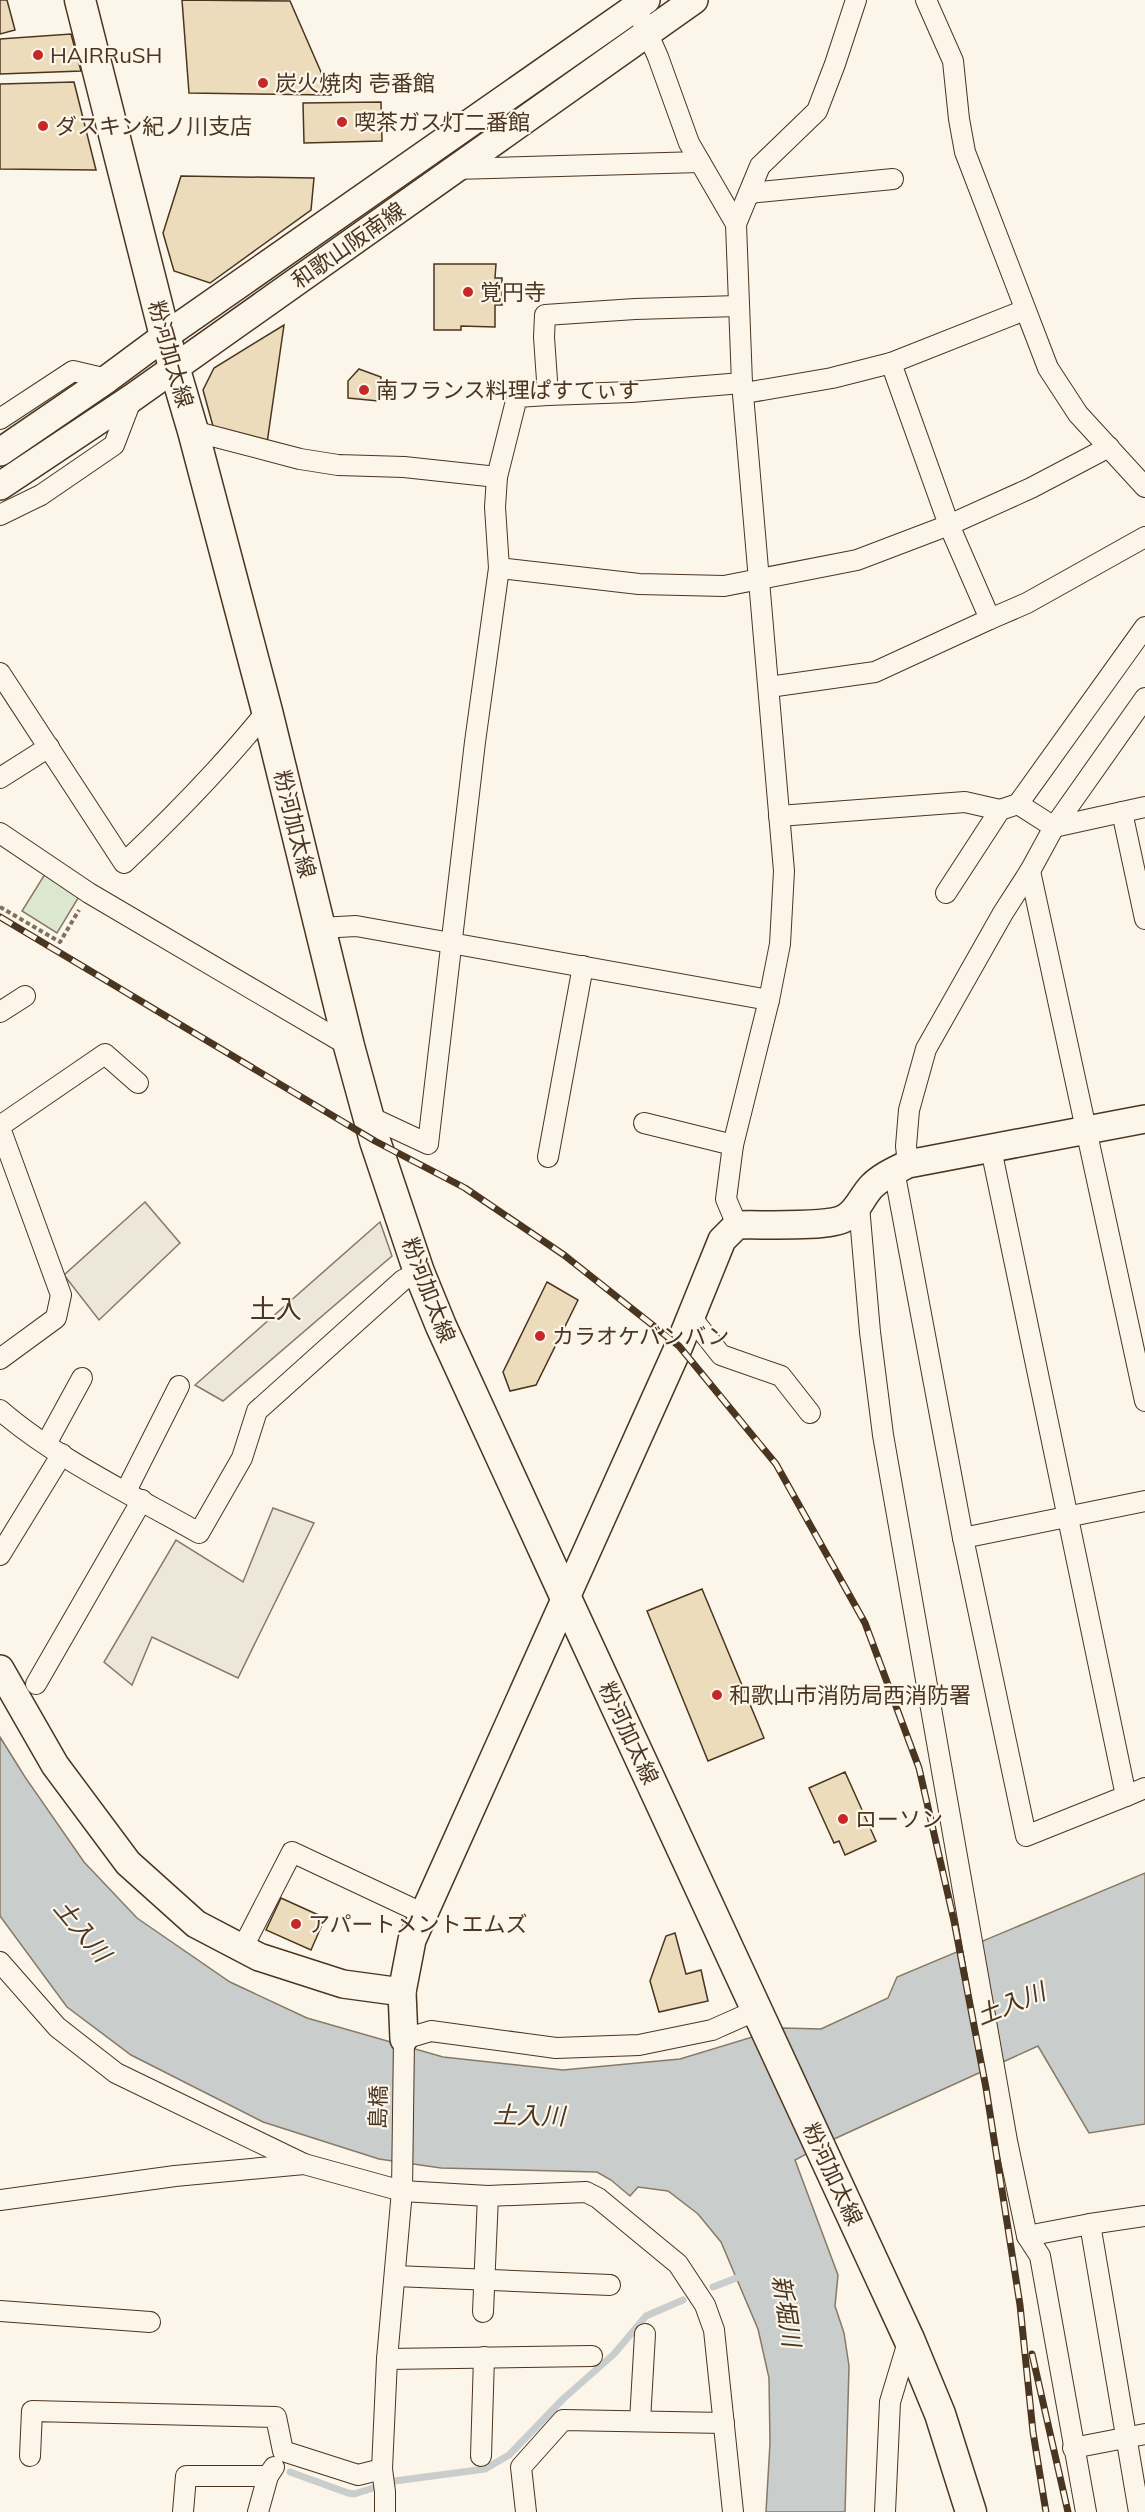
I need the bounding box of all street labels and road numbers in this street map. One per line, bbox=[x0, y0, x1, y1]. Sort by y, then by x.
street label: 和歌山阪南線 bbox=[286, 196, 410, 294]
street label: 粉河加太線 bbox=[142, 297, 200, 411]
street label: 粉河加太線 bbox=[268, 767, 322, 881]
street label: 粉河加太線 bbox=[396, 1234, 462, 1346]
street label: 粉河加太線 bbox=[593, 1677, 665, 1789]
street label: 島橋 bbox=[364, 2085, 392, 2129]
street label: 粉河加太線 bbox=[797, 2118, 869, 2230]

